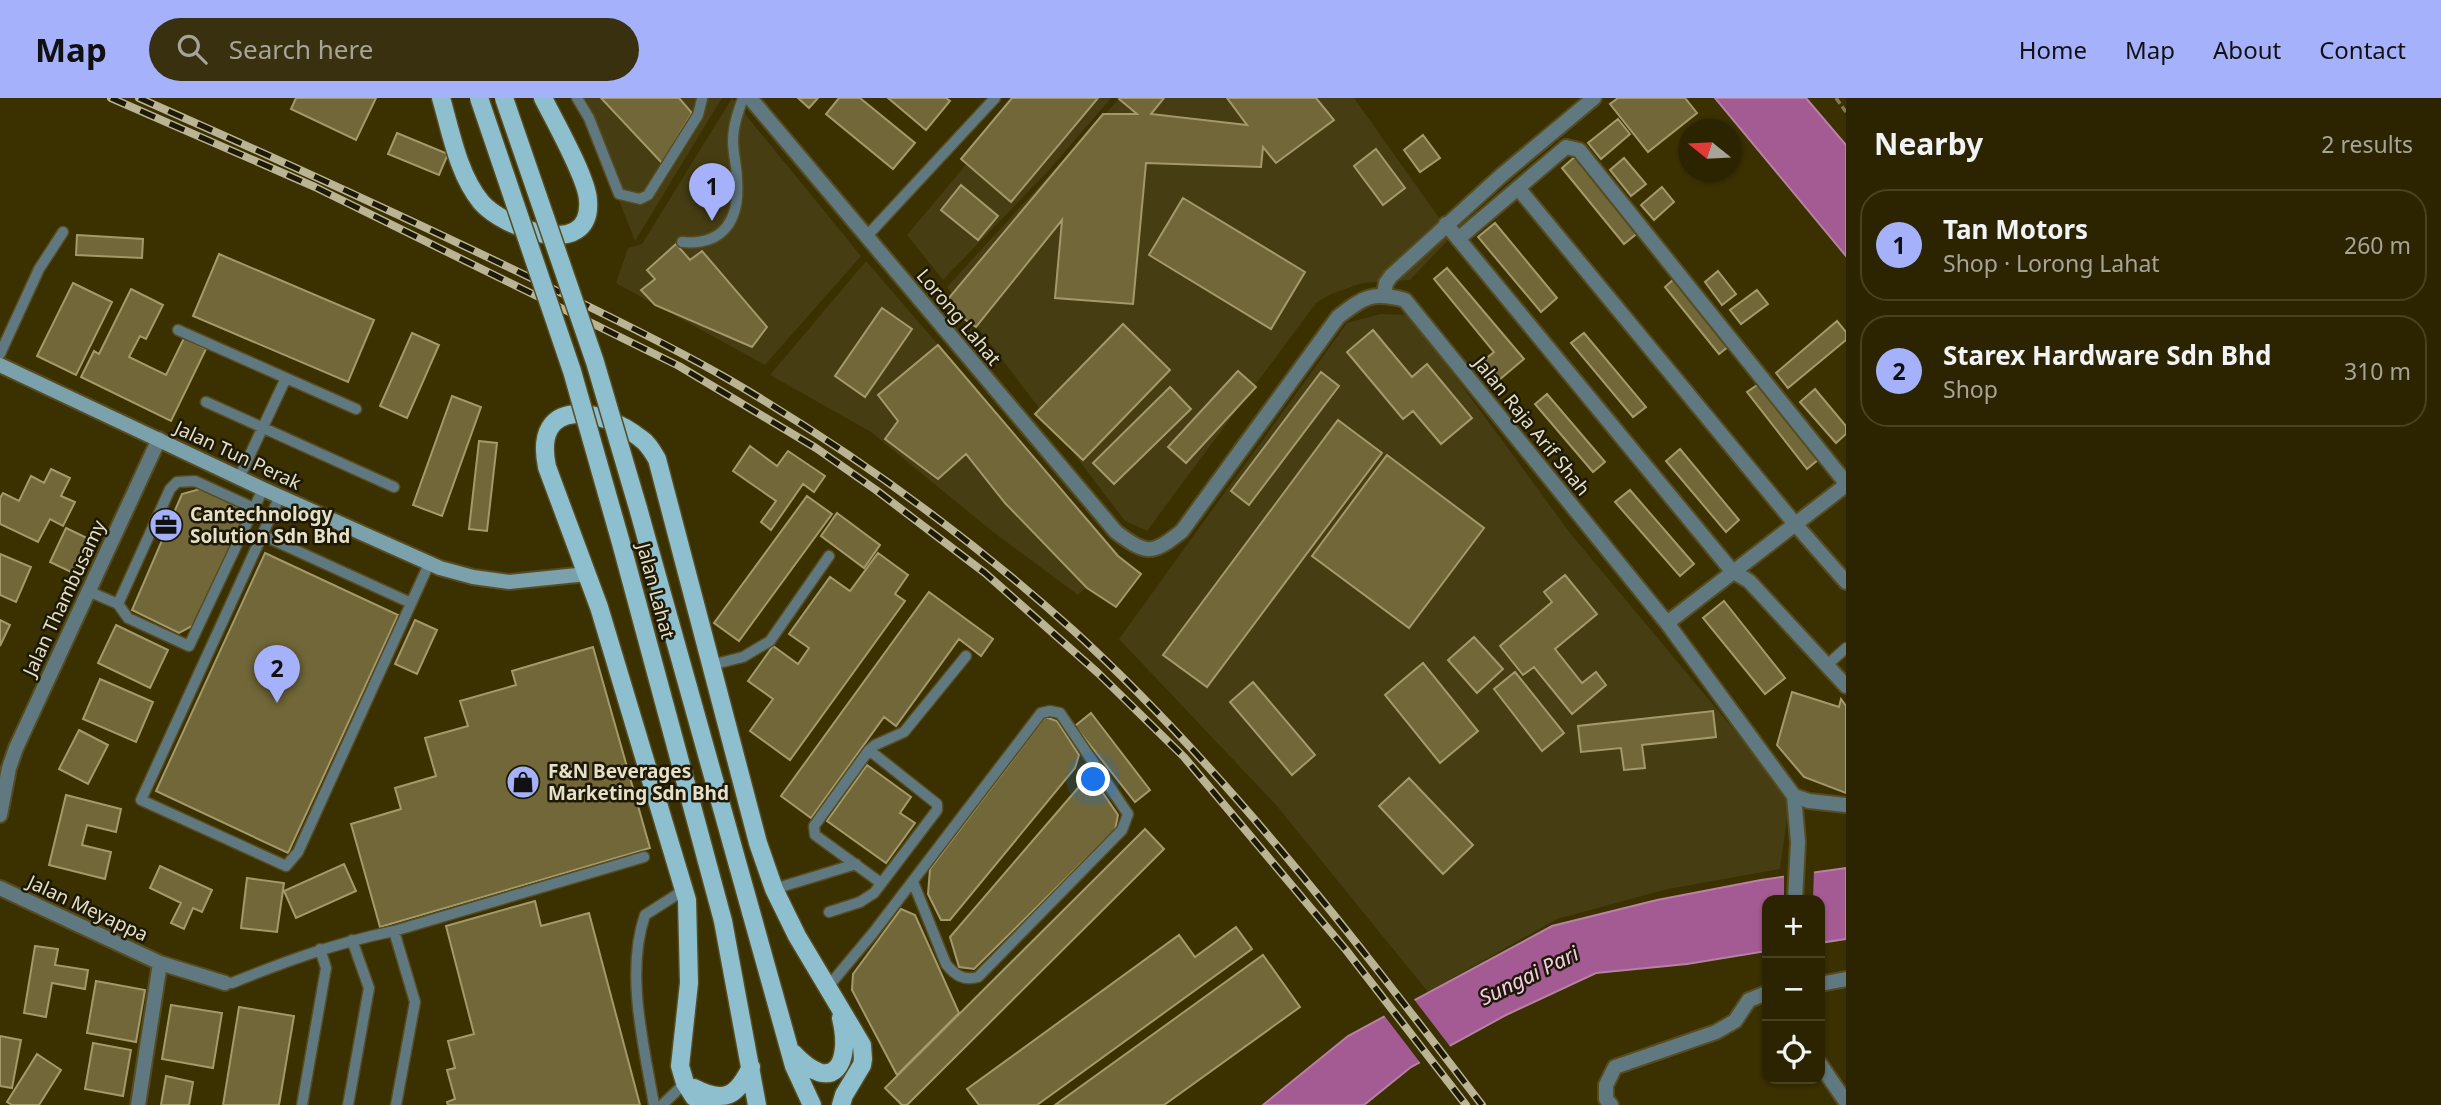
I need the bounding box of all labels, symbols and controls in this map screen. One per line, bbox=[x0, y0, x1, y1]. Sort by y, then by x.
search box bbox=[149, 18, 639, 81]
text: Map bbox=[35, 27, 107, 72]
icon: search bbox=[173, 30, 211, 68]
text: Search here bbox=[229, 31, 373, 67]
text: Home bbox=[2019, 33, 2087, 66]
text: Map bbox=[2125, 33, 2175, 66]
text: About bbox=[2213, 33, 2281, 66]
text: Contact bbox=[2319, 33, 2406, 66]
north arrow bbox=[1678, 119, 1741, 182]
text: Nearby bbox=[1874, 123, 1983, 164]
text: 2 results bbox=[2321, 128, 2413, 160]
pin: 1 bbox=[689, 163, 735, 221]
text: Tan Motors bbox=[1943, 211, 2088, 247]
text: 1 bbox=[1892, 229, 1906, 261]
text: 260 m bbox=[2344, 229, 2411, 261]
text: Shop · Lorong Lahat bbox=[1943, 247, 2160, 279]
street label: Lorong Lahat bbox=[911, 263, 1007, 371]
text: Starex Hardware Sdn Bhd bbox=[1943, 337, 2271, 373]
street label: Jalan Raja Arif Shah bbox=[1467, 349, 1596, 501]
text: 2 bbox=[1892, 355, 1906, 387]
text: 310 m bbox=[2344, 355, 2411, 387]
text: Shop bbox=[1943, 373, 1998, 405]
street label: Jalan Tun Perak bbox=[169, 414, 305, 496]
place label: Cantechnology Solution Sdn Bhd bbox=[190, 501, 350, 549]
office icon: Cantechnology Solution Sdn Bhd bbox=[147, 506, 185, 544]
street label: Jalan Thambusamy bbox=[16, 515, 112, 682]
street label: Jalan Lahat bbox=[630, 538, 681, 642]
pin: 2 bbox=[254, 645, 300, 703]
place label: F&N Beverages Marketing Sdn Bhd bbox=[548, 758, 729, 806]
your location bbox=[1076, 762, 1110, 796]
shop icon: F&N Beverages Marketing Sdn Bhd bbox=[504, 763, 542, 801]
street label: Jalan Meyappa bbox=[22, 868, 152, 947]
map controls bbox=[1762, 895, 1825, 1084]
button: + bbox=[1762, 895, 1825, 958]
water label: Sungai Pari bbox=[1474, 939, 1584, 1011]
button: − bbox=[1762, 958, 1825, 1021]
button: locate bbox=[1762, 1021, 1825, 1084]

